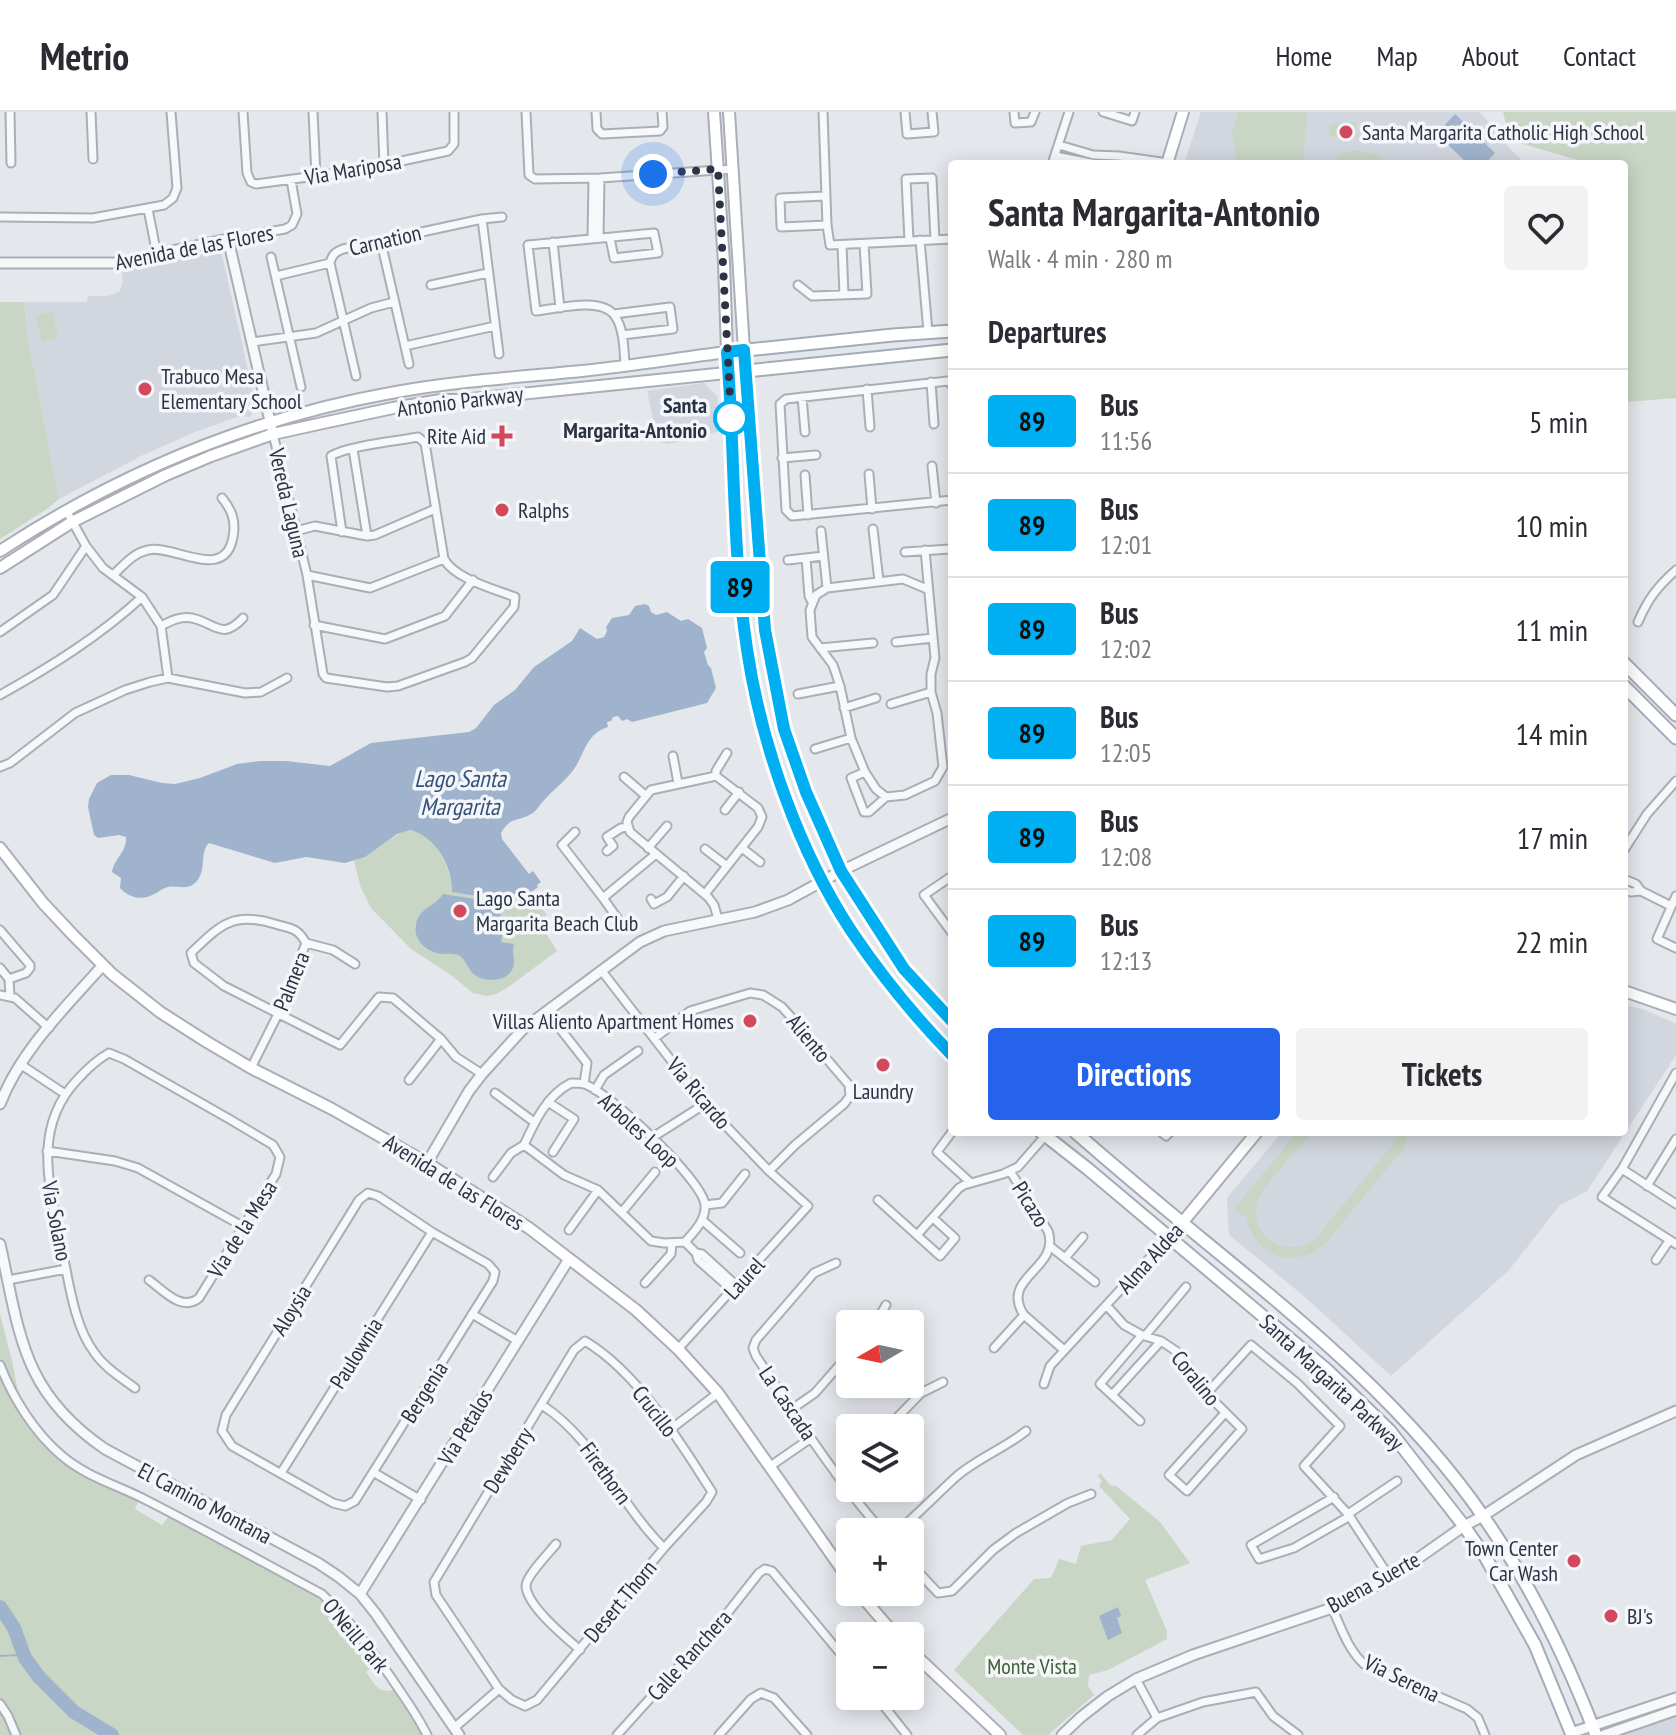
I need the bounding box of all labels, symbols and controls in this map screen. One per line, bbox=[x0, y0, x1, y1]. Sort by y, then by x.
text: Metrio bbox=[40, 31, 129, 80]
text: Home bbox=[1276, 37, 1332, 74]
text: Map bbox=[1376, 37, 1418, 74]
text: About bbox=[1462, 37, 1519, 74]
text: Contact bbox=[1563, 37, 1636, 74]
place label: Santa Margarita Catholic High School bbox=[1362, 118, 1645, 146]
marker: Santa Margarita Catholic High School bbox=[1337, 123, 1355, 141]
street label: Via Mariposa bbox=[302, 147, 403, 191]
your location bbox=[633, 154, 673, 194]
button: heart bbox=[1504, 186, 1588, 270]
text: Santa Margarita-Antonio bbox=[988, 187, 1320, 236]
street label: Avenida de las Flores bbox=[113, 218, 275, 276]
street label: Carnation bbox=[346, 218, 424, 262]
text: Walk · 4 min · 280 m bbox=[988, 242, 1172, 275]
text: Departures bbox=[988, 312, 1106, 351]
place label: Trabuco Mesa Elementary School bbox=[161, 362, 303, 415]
street label: Antonio Parkway bbox=[395, 379, 525, 423]
marker: Trabuco Mesa Elementary School bbox=[136, 380, 154, 398]
text: Bus bbox=[1100, 385, 1139, 424]
place label: Santa Margarita-Antonio bbox=[563, 391, 707, 444]
marker: Santa Margarita-Antonio bbox=[714, 401, 748, 435]
text: 89 bbox=[1019, 402, 1045, 439]
text: 5 min bbox=[1529, 402, 1588, 441]
place label: Rite Aid bbox=[427, 422, 486, 450]
text: 11:56 bbox=[1100, 424, 1152, 457]
marker: Rite Aid bbox=[493, 427, 511, 445]
street label: Vereda Laguna bbox=[263, 445, 315, 560]
text: Bus bbox=[1100, 489, 1139, 528]
place label: Ralphs bbox=[518, 496, 569, 524]
marker: Ralphs bbox=[493, 501, 511, 519]
text: 89 bbox=[1019, 506, 1045, 543]
text: 10 min bbox=[1515, 506, 1588, 545]
text: 12:01 bbox=[1100, 528, 1152, 561]
line badge: 89 bbox=[704, 561, 776, 613]
text: 89 bbox=[727, 568, 753, 605]
text: Bus bbox=[1100, 593, 1139, 632]
text: 89 bbox=[1019, 610, 1045, 647]
text: 11 min bbox=[1515, 610, 1588, 649]
text: 12:02 bbox=[1100, 632, 1152, 665]
text: Bus bbox=[1100, 697, 1139, 736]
text: 89 bbox=[1019, 714, 1045, 751]
text: 14 min bbox=[1515, 714, 1588, 753]
text: 12:05 bbox=[1100, 736, 1152, 769]
water label: Lago Santa Margarita bbox=[414, 763, 507, 822]
text: Bus bbox=[1100, 801, 1139, 840]
text: 89 bbox=[1019, 818, 1045, 855]
text: 17 min bbox=[1517, 818, 1588, 857]
text: 12:08 bbox=[1100, 840, 1152, 873]
place label: Lago Santa Margarita Beach Club bbox=[476, 884, 638, 937]
marker: Lago Santa Margarita Beach Club bbox=[451, 902, 469, 920]
text: Bus bbox=[1100, 905, 1139, 944]
text: 89 bbox=[1019, 922, 1045, 959]
text: 22 min bbox=[1515, 922, 1588, 961]
text: 12:13 bbox=[1100, 944, 1152, 977]
street label: Palmera bbox=[267, 947, 315, 1015]
place label: Villas Aliento Apartment Homes bbox=[492, 1007, 734, 1035]
street label: Aliento bbox=[781, 1008, 837, 1068]
marker: Villas Aliento Apartment Homes bbox=[741, 1012, 759, 1030]
button: Directions bbox=[988, 1028, 1280, 1120]
button: Tickets bbox=[1296, 1028, 1588, 1120]
street label: Via Ricardo bbox=[660, 1051, 737, 1135]
marker: Laundry bbox=[874, 1056, 892, 1074]
place label: Laundry bbox=[853, 1077, 914, 1105]
street label: Arboles Loop bbox=[593, 1087, 685, 1173]
street label: Avenida de las Flores bbox=[379, 1128, 529, 1236]
street label: Via de la Mesa bbox=[201, 1175, 283, 1284]
street label: Picazo bbox=[1006, 1176, 1056, 1232]
street label: Via Solano bbox=[35, 1178, 78, 1263]
street label: Alma Aldea bbox=[1111, 1217, 1189, 1299]
street label: Laurel bbox=[718, 1250, 771, 1305]
street label: Aloysia bbox=[265, 1280, 317, 1340]
street label: Santa Margarita Parkway bbox=[1254, 1308, 1411, 1457]
north arrow bbox=[836, 1310, 924, 1398]
map controls bbox=[836, 1310, 924, 1710]
street label: Paulownia bbox=[323, 1312, 389, 1394]
street label: Coralino bbox=[1165, 1345, 1227, 1411]
street label: Bergenia bbox=[394, 1356, 454, 1428]
street label: La Cascada bbox=[753, 1361, 823, 1445]
street label: Crucillo bbox=[626, 1380, 684, 1442]
street label: Via Petalos bbox=[431, 1384, 499, 1471]
button: layers bbox=[836, 1414, 924, 1502]
street label: Dewberry bbox=[477, 1421, 539, 1498]
street label: Firethorn bbox=[574, 1436, 638, 1510]
street label: El Camino Montana bbox=[133, 1456, 277, 1550]
button: + bbox=[836, 1518, 924, 1606]
place label: Town Center Car Wash bbox=[1465, 1534, 1558, 1587]
street label: Buena Suerte bbox=[1322, 1545, 1424, 1619]
marker: Town Center Car Wash bbox=[1565, 1552, 1583, 1570]
street label: Desert Thorn bbox=[578, 1554, 662, 1648]
street label: O'Neill Park bbox=[317, 1592, 396, 1678]
place label: BJ's bbox=[1627, 1602, 1653, 1630]
street label: Calle Ranchera bbox=[641, 1604, 737, 1706]
marker: BJ's bbox=[1602, 1607, 1620, 1625]
button: − bbox=[836, 1622, 924, 1710]
street label: Via Serena bbox=[1359, 1647, 1444, 1708]
park label: Monte Vista bbox=[987, 1652, 1077, 1680]

